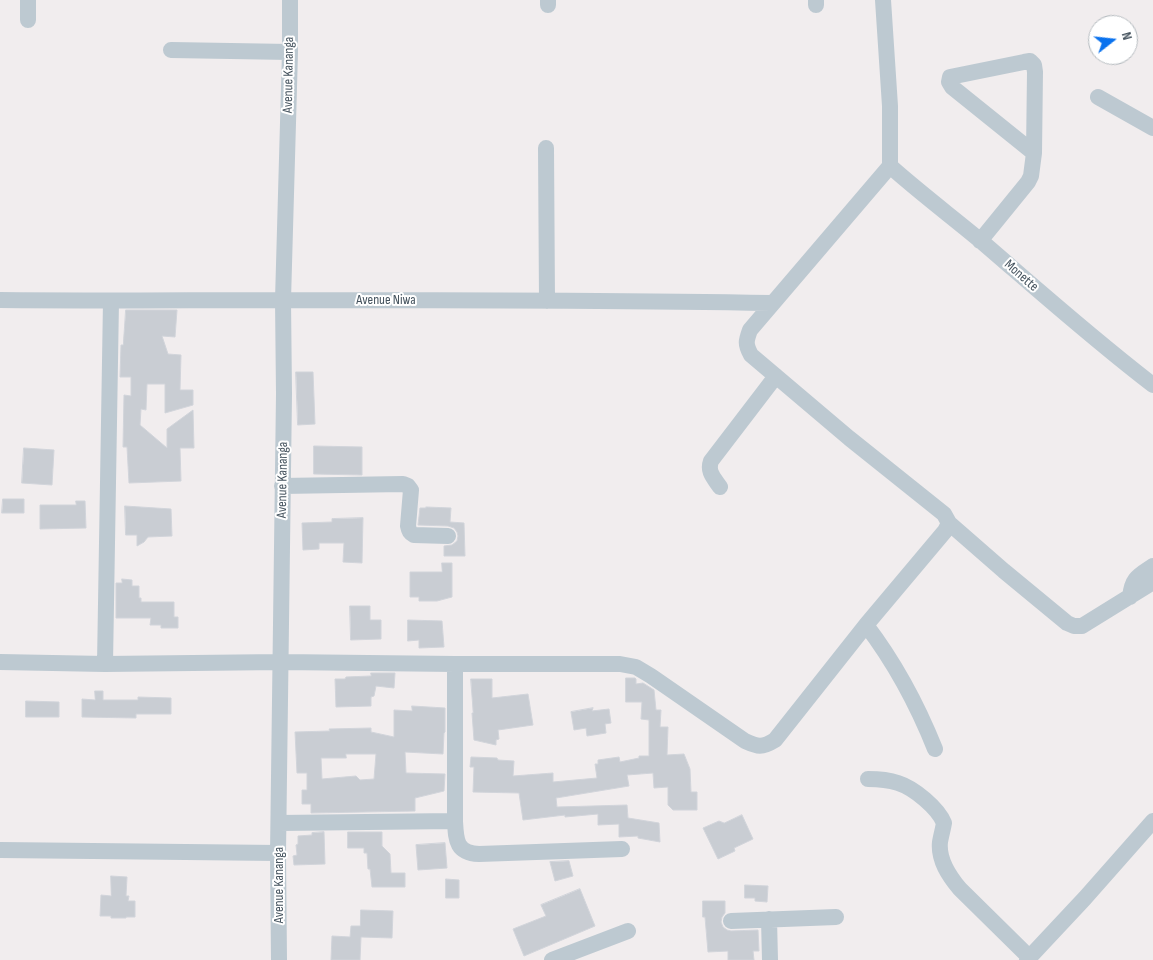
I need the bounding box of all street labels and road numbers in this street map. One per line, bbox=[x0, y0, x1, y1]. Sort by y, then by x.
street label: Avenue Kananga bbox=[280, 37, 298, 113]
street label: Monette bbox=[1000, 257, 1042, 295]
street label: Avenue Niwa bbox=[356, 292, 416, 308]
street label: Avenue Kananga bbox=[274, 442, 292, 518]
street label: Avenue Kananga bbox=[271, 847, 287, 923]

